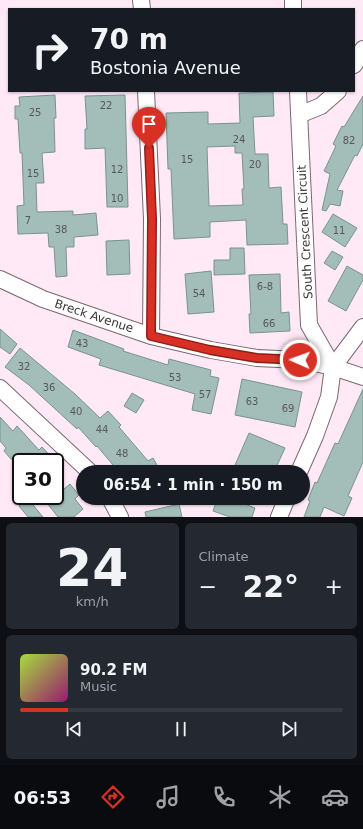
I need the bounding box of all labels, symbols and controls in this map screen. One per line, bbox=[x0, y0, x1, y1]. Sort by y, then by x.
text: 70 m bbox=[90, 23, 168, 56]
icon: right bbox=[24, 24, 76, 76]
text: Bostonia Avenue bbox=[90, 57, 241, 78]
house number: 22 bbox=[100, 100, 112, 111]
house number: 25 bbox=[29, 107, 41, 118]
pin bbox=[132, 107, 166, 148]
icon: arrive bbox=[138, 113, 160, 135]
house number: 24 bbox=[233, 134, 245, 145]
house number: 82 bbox=[343, 135, 355, 146]
house number: 15 bbox=[181, 154, 193, 165]
house number: 20 bbox=[249, 159, 261, 170]
house number: 12 bbox=[111, 164, 123, 175]
street label: South Crescent Circuit bbox=[294, 164, 315, 299]
house number: 15 bbox=[27, 168, 39, 179]
house number: 10 bbox=[111, 193, 123, 204]
house number: 7 bbox=[25, 215, 31, 226]
house number: 38 bbox=[55, 224, 67, 235]
house number: 11 bbox=[333, 225, 345, 236]
house number: 6-8 bbox=[257, 281, 273, 292]
house number: 54 bbox=[193, 288, 205, 299]
street label: Breck Avenue bbox=[53, 297, 135, 335]
house number: 66 bbox=[263, 318, 275, 329]
house number: 43 bbox=[76, 338, 88, 349]
position arrow bbox=[279, 339, 321, 381]
house number: 32 bbox=[18, 361, 30, 372]
house number: 53 bbox=[169, 372, 181, 383]
house number: 36 bbox=[43, 382, 55, 393]
house number: 57 bbox=[199, 389, 211, 400]
house number: 63 bbox=[246, 396, 258, 407]
house number: 69 bbox=[282, 403, 294, 414]
house number: 40 bbox=[70, 406, 82, 417]
house number: 44 bbox=[96, 424, 108, 435]
house number: 48 bbox=[116, 448, 128, 459]
speed limit sign: 30 bbox=[12, 453, 64, 505]
text: 06:54 · 1 min · 150 m bbox=[103, 476, 283, 494]
text: 24 bbox=[56, 538, 128, 598]
text: Climate bbox=[199, 549, 249, 564]
text: 22° bbox=[242, 569, 299, 604]
text: − bbox=[199, 574, 217, 599]
text: + bbox=[325, 574, 343, 599]
text: km/h bbox=[76, 594, 109, 609]
text: 90.2 FM bbox=[80, 661, 147, 679]
text: Music bbox=[80, 679, 117, 694]
icon: previous bbox=[63, 718, 85, 740]
icon: pause bbox=[170, 718, 192, 740]
icon: next bbox=[278, 718, 300, 740]
icon: directions bbox=[99, 783, 127, 811]
icon: music bbox=[154, 783, 182, 811]
icon: phone bbox=[210, 783, 238, 811]
icon: climate bbox=[266, 783, 294, 811]
icon: car bbox=[321, 783, 349, 811]
text: 06:53 bbox=[14, 787, 71, 808]

